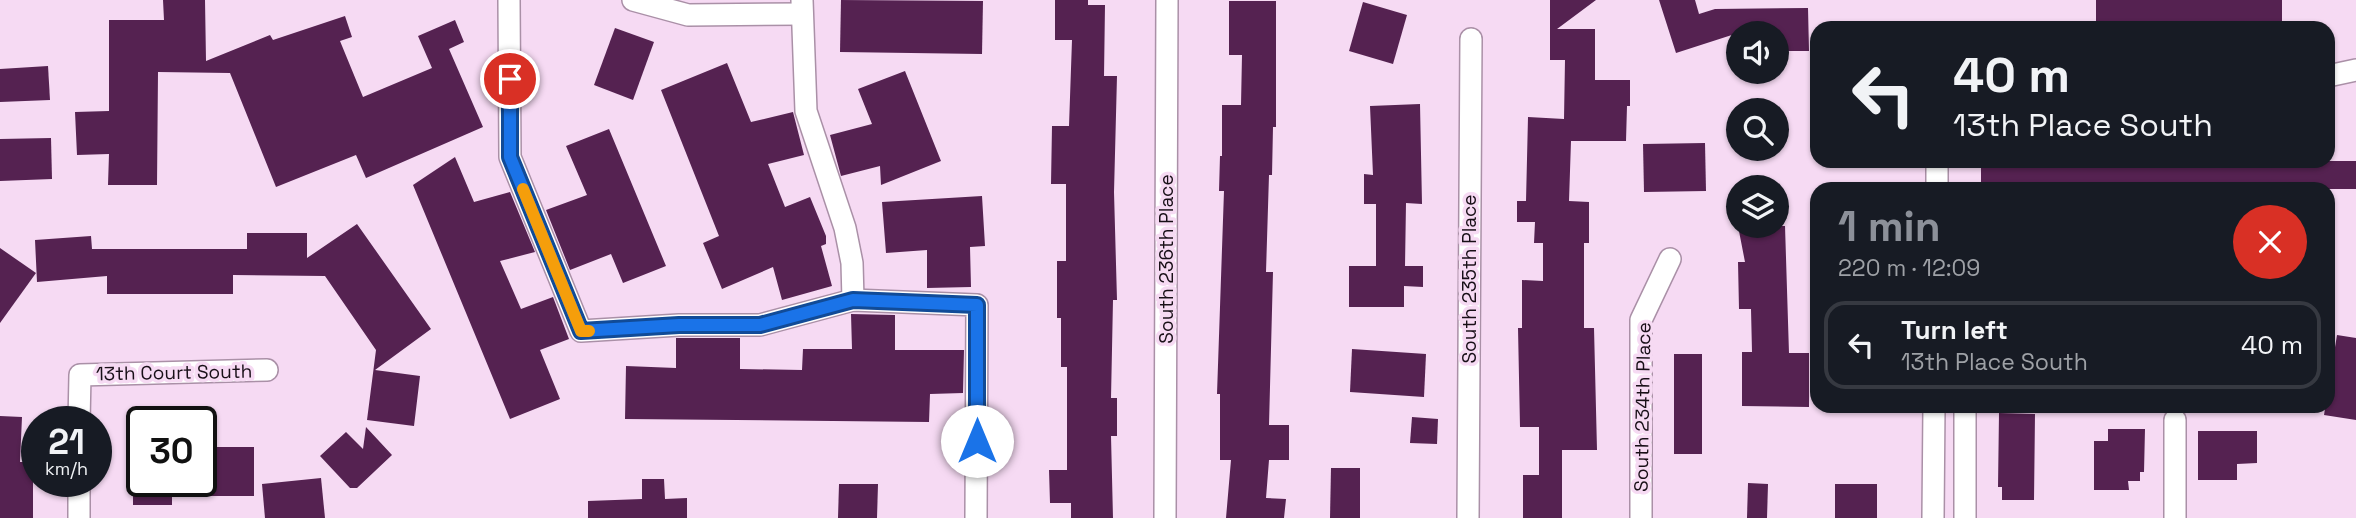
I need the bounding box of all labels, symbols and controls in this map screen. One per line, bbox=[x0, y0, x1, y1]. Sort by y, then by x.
map controls bbox=[1726, 21, 1789, 238]
button: sound bbox=[1726, 21, 1789, 84]
text: 40 m bbox=[1953, 44, 2070, 106]
pin bbox=[480, 49, 540, 109]
icon: left bbox=[1838, 49, 1929, 140]
icon: arrive bbox=[491, 60, 529, 98]
button: search bbox=[1726, 98, 1789, 161]
text: 13th Place South bbox=[1953, 105, 2213, 145]
street label: South 236th Place bbox=[1154, 174, 1179, 344]
button: layers bbox=[1726, 175, 1789, 238]
street label: South 235th Place bbox=[1457, 194, 1482, 364]
text: 1 min bbox=[1838, 200, 1941, 253]
button: close bbox=[2233, 205, 2307, 279]
text: 220 m · 12:09 bbox=[1838, 253, 1980, 283]
text: Turn left bbox=[1901, 313, 2008, 347]
street label: South 234th Place bbox=[1629, 322, 1656, 492]
icon: left bbox=[1842, 326, 1880, 364]
text: 40 m bbox=[2241, 328, 2303, 362]
text: 13th Place South bbox=[1901, 347, 2088, 377]
street label: 13th Court South bbox=[96, 359, 252, 386]
position arrow bbox=[940, 404, 1014, 478]
speed limit sign: 30 bbox=[126, 406, 217, 497]
text: 21 bbox=[48, 420, 85, 464]
text: km/h bbox=[45, 457, 88, 480]

